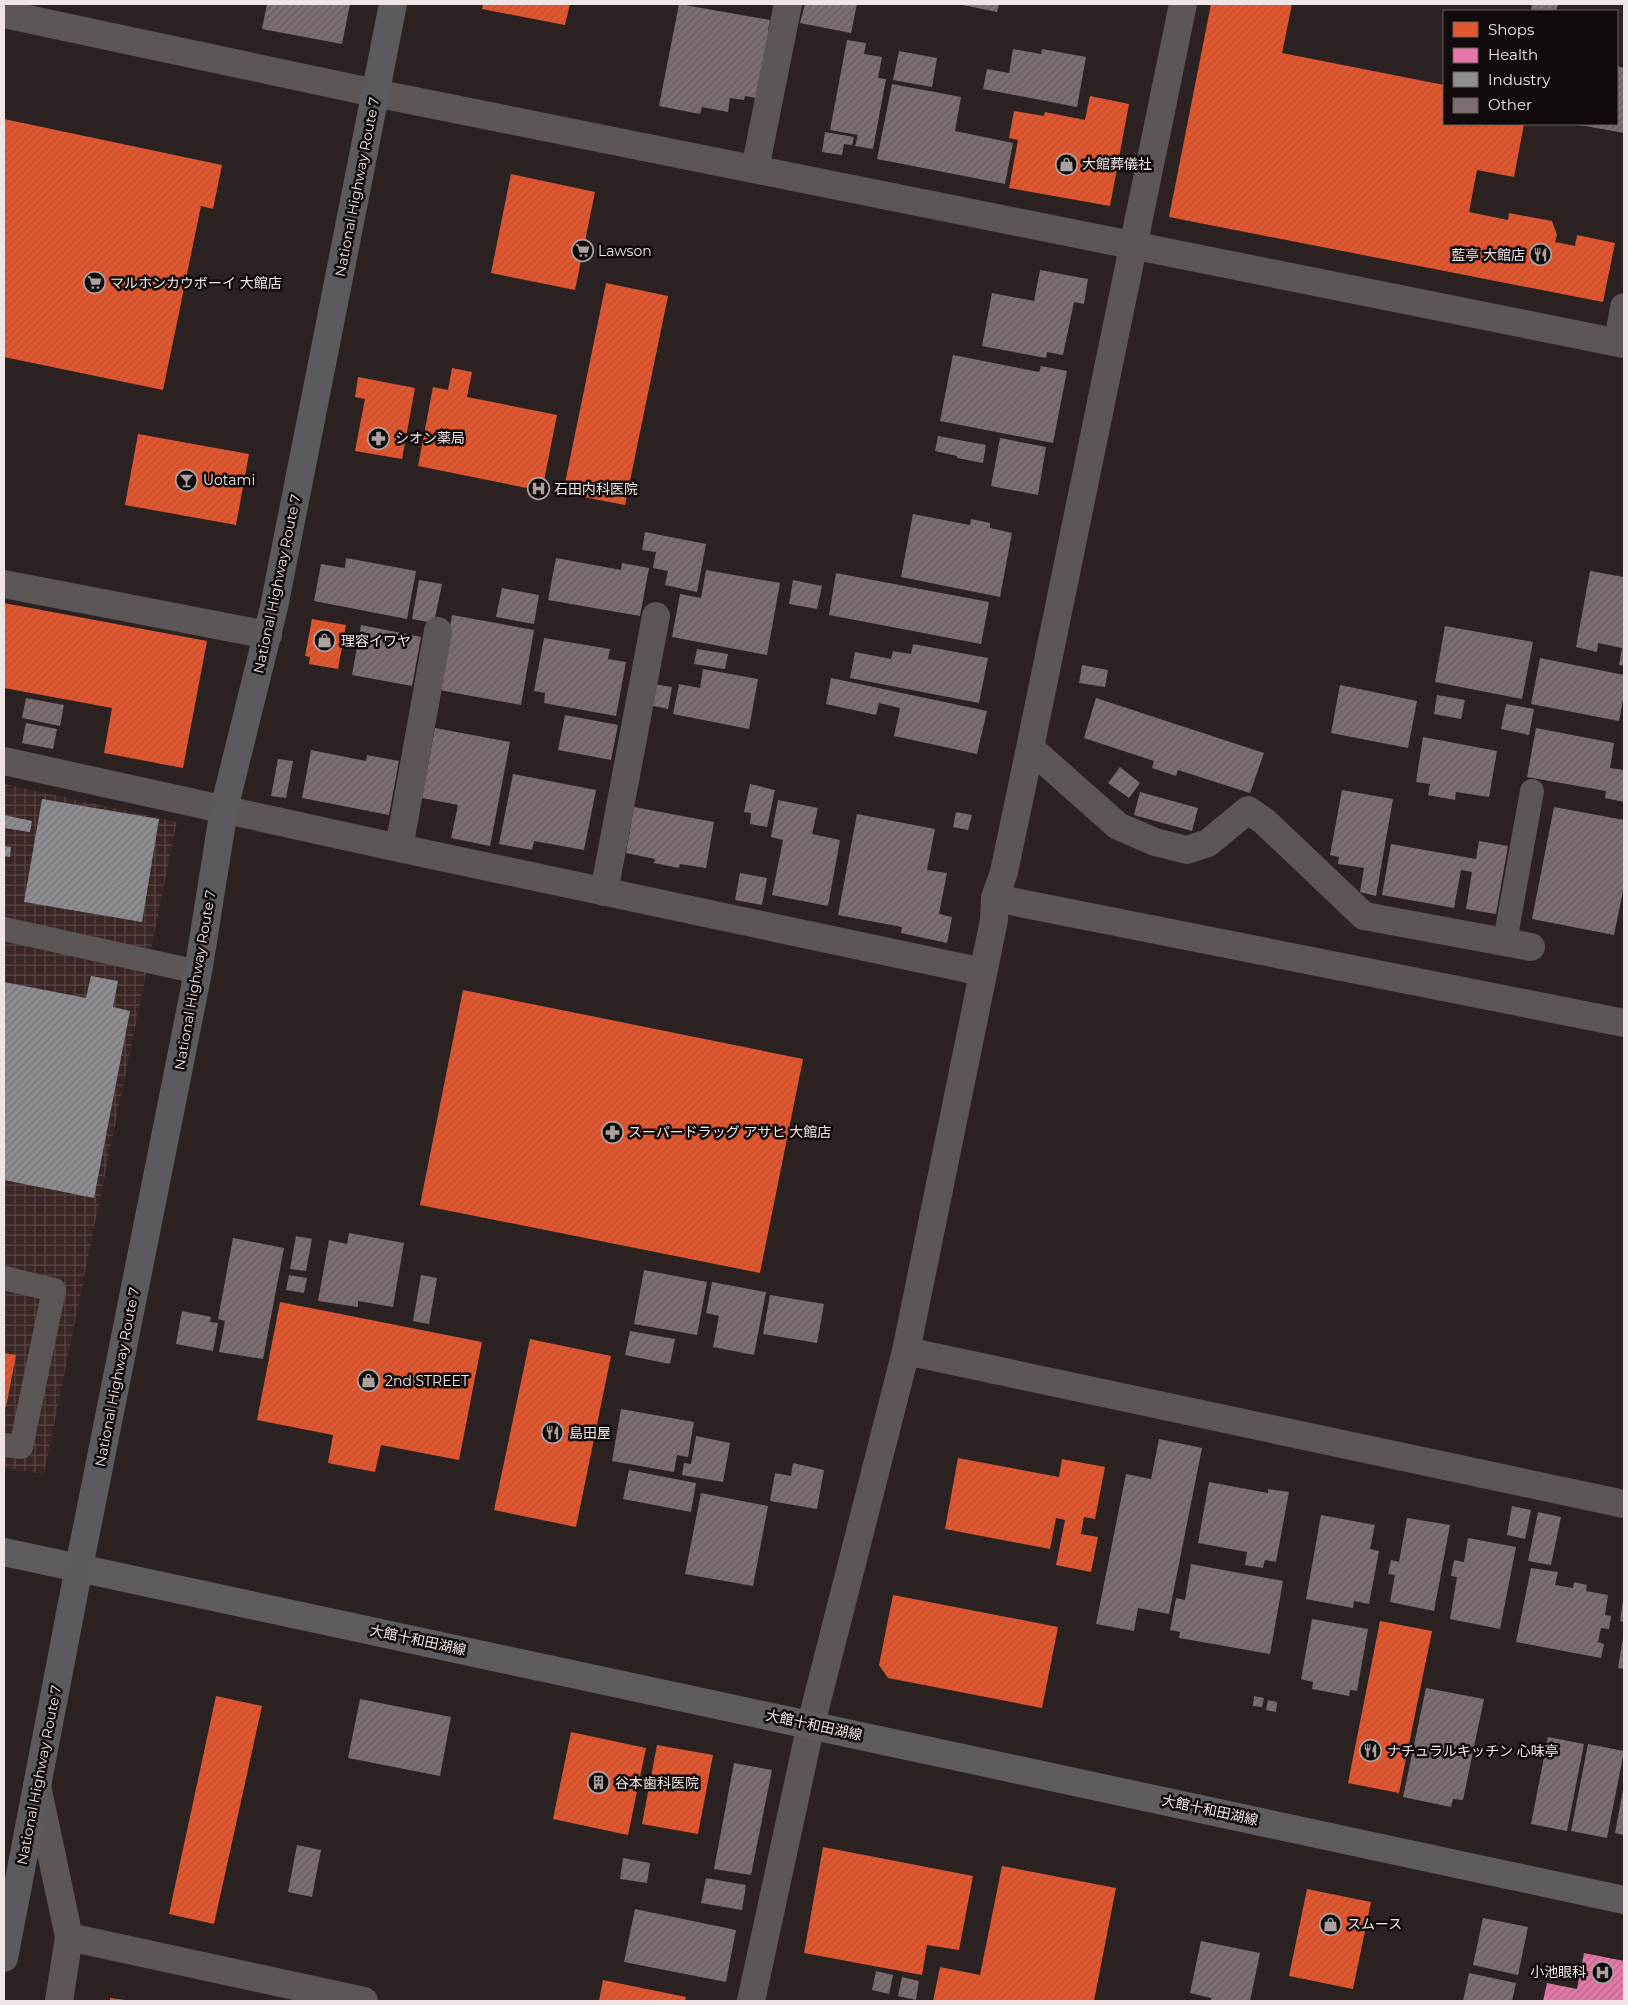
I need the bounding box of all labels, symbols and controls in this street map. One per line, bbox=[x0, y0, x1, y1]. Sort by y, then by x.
legend bbox=[1443, 10, 1618, 125]
text: Shops bbox=[1488, 20, 1534, 39]
text: Health bbox=[1488, 45, 1538, 64]
text: Industry bbox=[1488, 70, 1551, 89]
text: Other bbox=[1488, 95, 1532, 114]
street label: National Highway Route 7 bbox=[331, 96, 383, 278]
shop icon: 大館葬儀社 bbox=[1054, 152, 1078, 176]
place label: 大館葬儀社 bbox=[1082, 155, 1152, 173]
supermarket icon: Lawson bbox=[570, 239, 594, 263]
place label: Lawson bbox=[598, 242, 652, 260]
restaurant icon: 藍亭 大館店 bbox=[1529, 243, 1553, 267]
place label: 藍亭 大館店 bbox=[1451, 246, 1525, 264]
supermarket icon: マルホンカウボーイ 大館店 bbox=[82, 271, 106, 295]
place label: マルホンカウボーイ 大館店 bbox=[110, 274, 282, 292]
pharmacy icon: シオン薬局 bbox=[367, 426, 391, 450]
place label: シオン薬局 bbox=[395, 429, 465, 447]
bar icon: Uotami bbox=[175, 468, 199, 492]
place label: Uotami bbox=[203, 471, 255, 489]
hospital icon: 石田内科医院 bbox=[526, 477, 550, 501]
place label: 石田内科医院 bbox=[554, 480, 638, 498]
street label: National Highway Route 7 bbox=[249, 493, 305, 675]
shop icon: 理容イワヤ bbox=[313, 629, 337, 653]
place label: 理容イワヤ bbox=[341, 632, 411, 650]
street label: National Highway Route 7 bbox=[170, 889, 220, 1071]
pharmacy icon: スーパードラッグ アサヒ 大館店 bbox=[600, 1120, 624, 1144]
place label: スーパードラッグ アサヒ 大館店 bbox=[628, 1123, 831, 1141]
street label: National Highway Route 7 bbox=[91, 1286, 143, 1468]
shop icon: 2nd STREET bbox=[357, 1369, 381, 1393]
place label: 2nd STREET bbox=[385, 1372, 469, 1390]
restaurant icon: 島田屋 bbox=[541, 1421, 565, 1445]
place label: 島田屋 bbox=[569, 1424, 611, 1442]
street label: 大館十和田湖線 bbox=[368, 1621, 468, 1659]
street label: National Highway Route 7 bbox=[13, 1684, 65, 1866]
street label: 大館十和田湖線 bbox=[764, 1706, 864, 1744]
restaurant icon: ナチュラルキッチン 心味亭 bbox=[1359, 1739, 1383, 1763]
place label: ナチュラルキッチン 心味亭 bbox=[1387, 1742, 1559, 1760]
building icon: 谷本歯科医院 bbox=[587, 1771, 611, 1795]
place label: 谷本歯科医院 bbox=[615, 1774, 699, 1792]
street label: 大館十和田湖線 bbox=[1160, 1791, 1260, 1829]
shop icon: スムース bbox=[1319, 1912, 1343, 1936]
place label: スムース bbox=[1347, 1915, 1402, 1933]
hospital icon: 小池眼科 bbox=[1590, 1960, 1614, 1984]
place label: 小池眼科 bbox=[1530, 1963, 1586, 1981]

